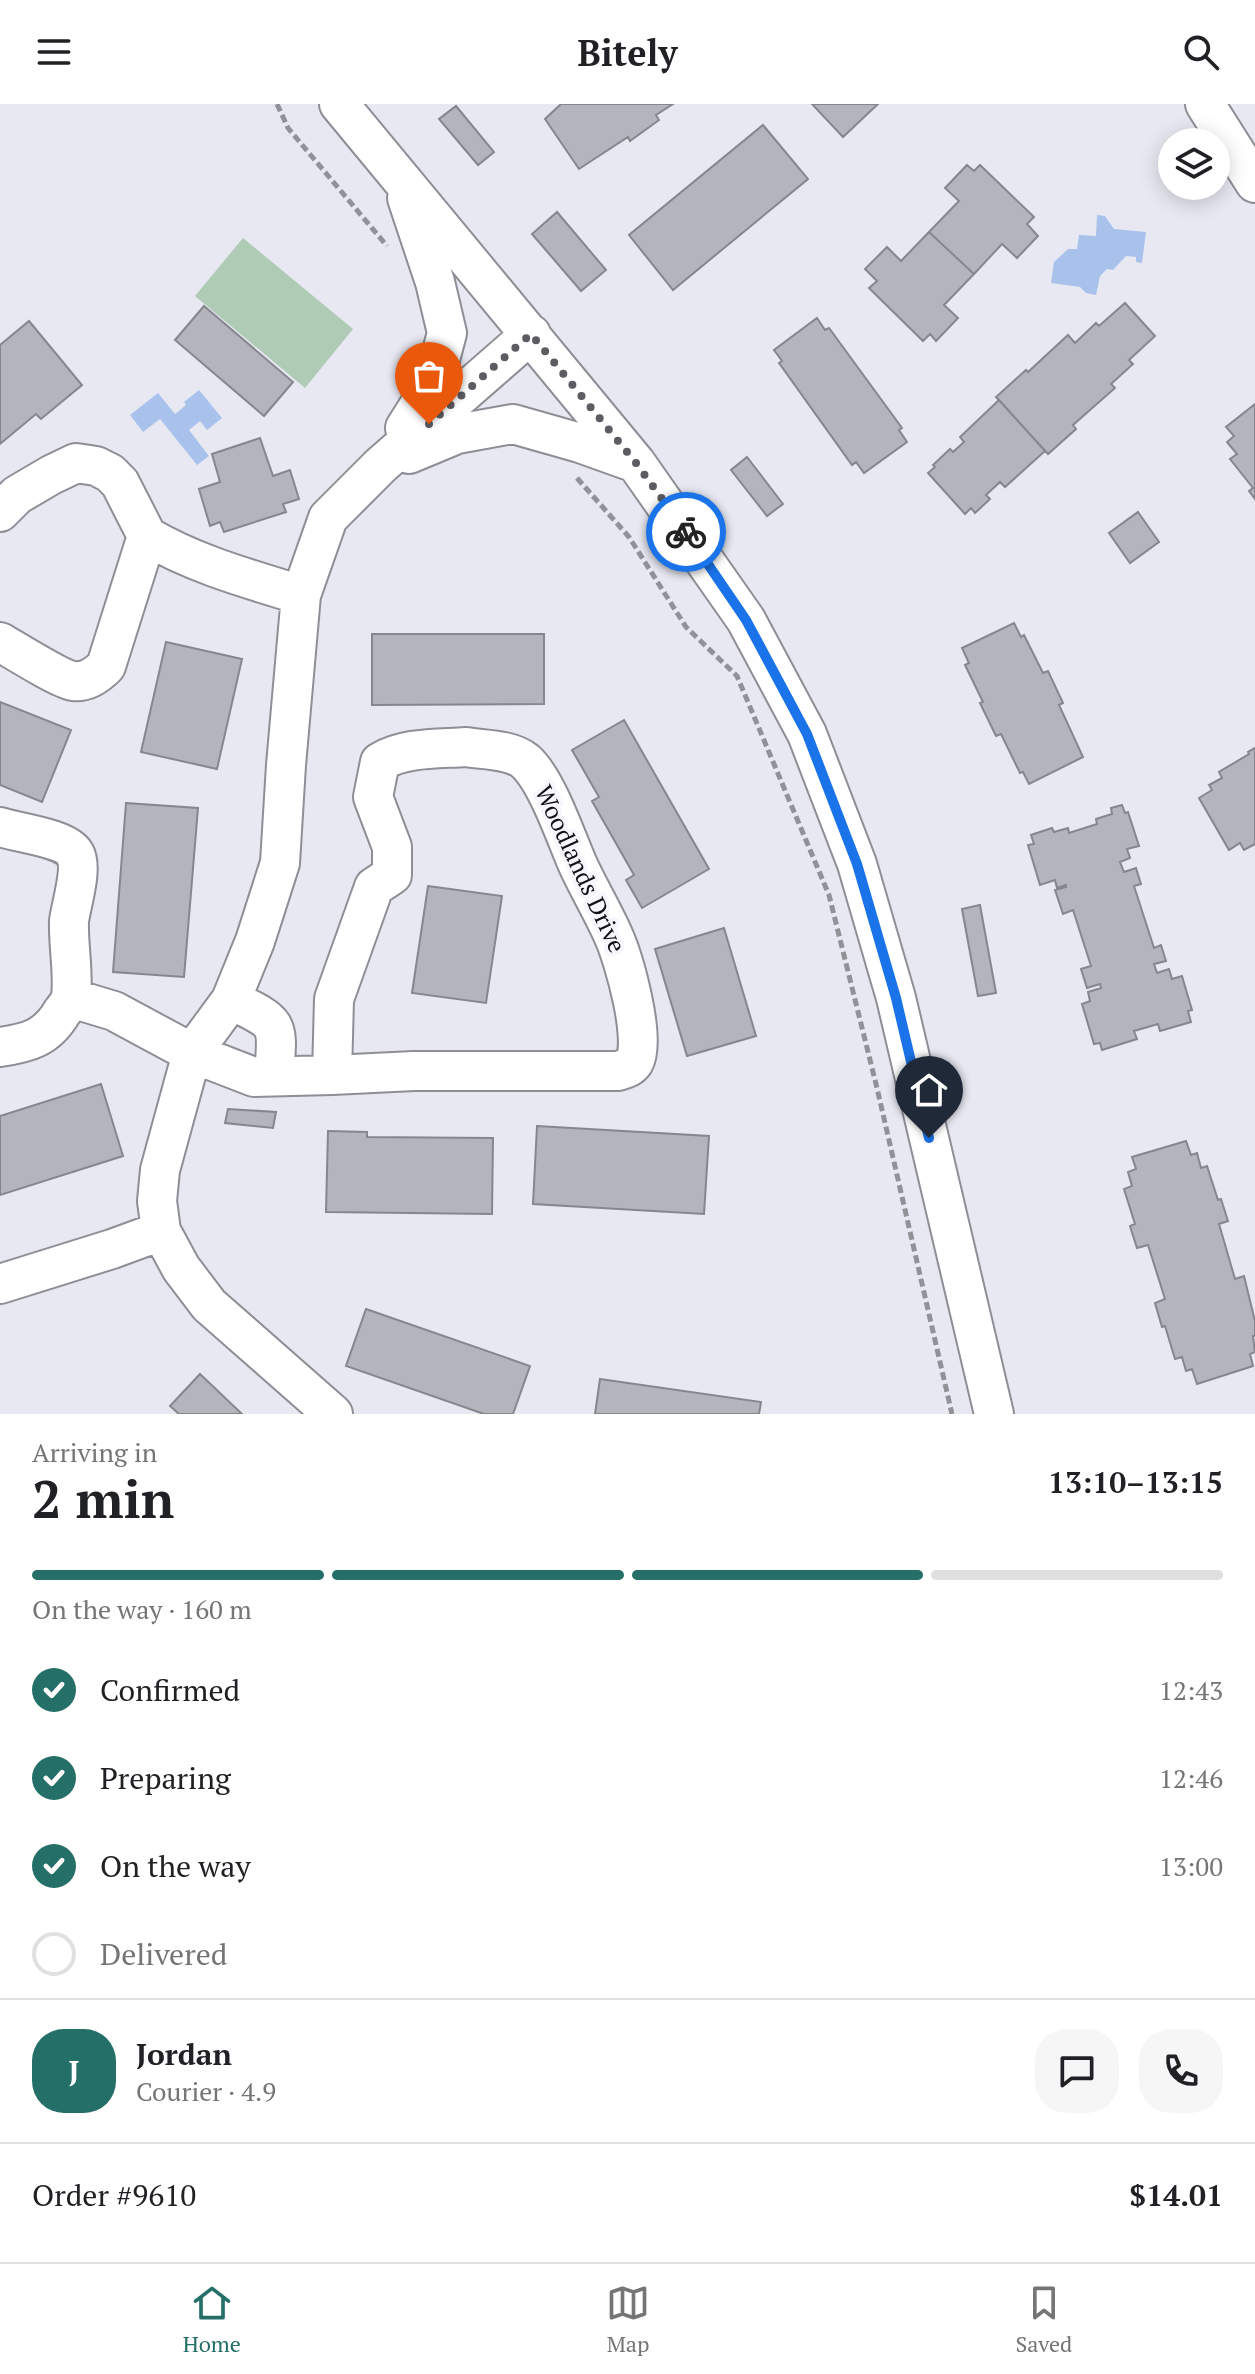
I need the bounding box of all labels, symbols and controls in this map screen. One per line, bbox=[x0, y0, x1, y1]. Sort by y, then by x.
text: Bitely bbox=[578, 29, 677, 76]
icon: menu bbox=[32, 30, 76, 74]
icon: search bbox=[1179, 30, 1223, 74]
map controls bbox=[1158, 128, 1230, 200]
button: layers bbox=[1158, 128, 1230, 200]
pin bbox=[395, 342, 463, 424]
icon: bag bbox=[407, 354, 451, 398]
courier bbox=[646, 492, 726, 572]
icon: bike bbox=[664, 510, 708, 554]
street label: Woodlands Drive bbox=[528, 780, 634, 957]
pin bbox=[895, 1056, 963, 1138]
icon: home bbox=[907, 1068, 951, 1112]
text: Arriving in bbox=[32, 1435, 157, 1469]
text: 13:10–13:15 bbox=[1048, 1462, 1223, 1502]
text: 2 min bbox=[32, 1464, 174, 1533]
text: On the way · 160 m bbox=[32, 1592, 252, 1626]
icon: check bbox=[32, 1668, 76, 1712]
text: Confirmed bbox=[100, 1670, 240, 1710]
text: 12:43 bbox=[1159, 1673, 1223, 1707]
icon: check bbox=[32, 1756, 76, 1800]
text: Preparing bbox=[100, 1758, 231, 1798]
text: 12:46 bbox=[1159, 1761, 1223, 1795]
icon: check bbox=[32, 1844, 76, 1888]
text: On the way bbox=[100, 1846, 251, 1886]
text: 13:00 bbox=[1159, 1849, 1223, 1883]
text: Delivered bbox=[100, 1934, 227, 1974]
button: chat bbox=[1035, 2029, 1119, 2113]
button: phone bbox=[1139, 2029, 1223, 2113]
text: Jordan bbox=[136, 2034, 232, 2074]
text: J bbox=[69, 2051, 79, 2091]
text: Courier · 4.9 bbox=[136, 2074, 276, 2108]
text: Order #9610 bbox=[32, 2175, 196, 2215]
text: $14.01 bbox=[1129, 2175, 1223, 2215]
tab: Home bbox=[183, 2281, 241, 2358]
tab: Map bbox=[606, 2281, 650, 2358]
tab: Saved bbox=[1015, 2281, 1072, 2358]

